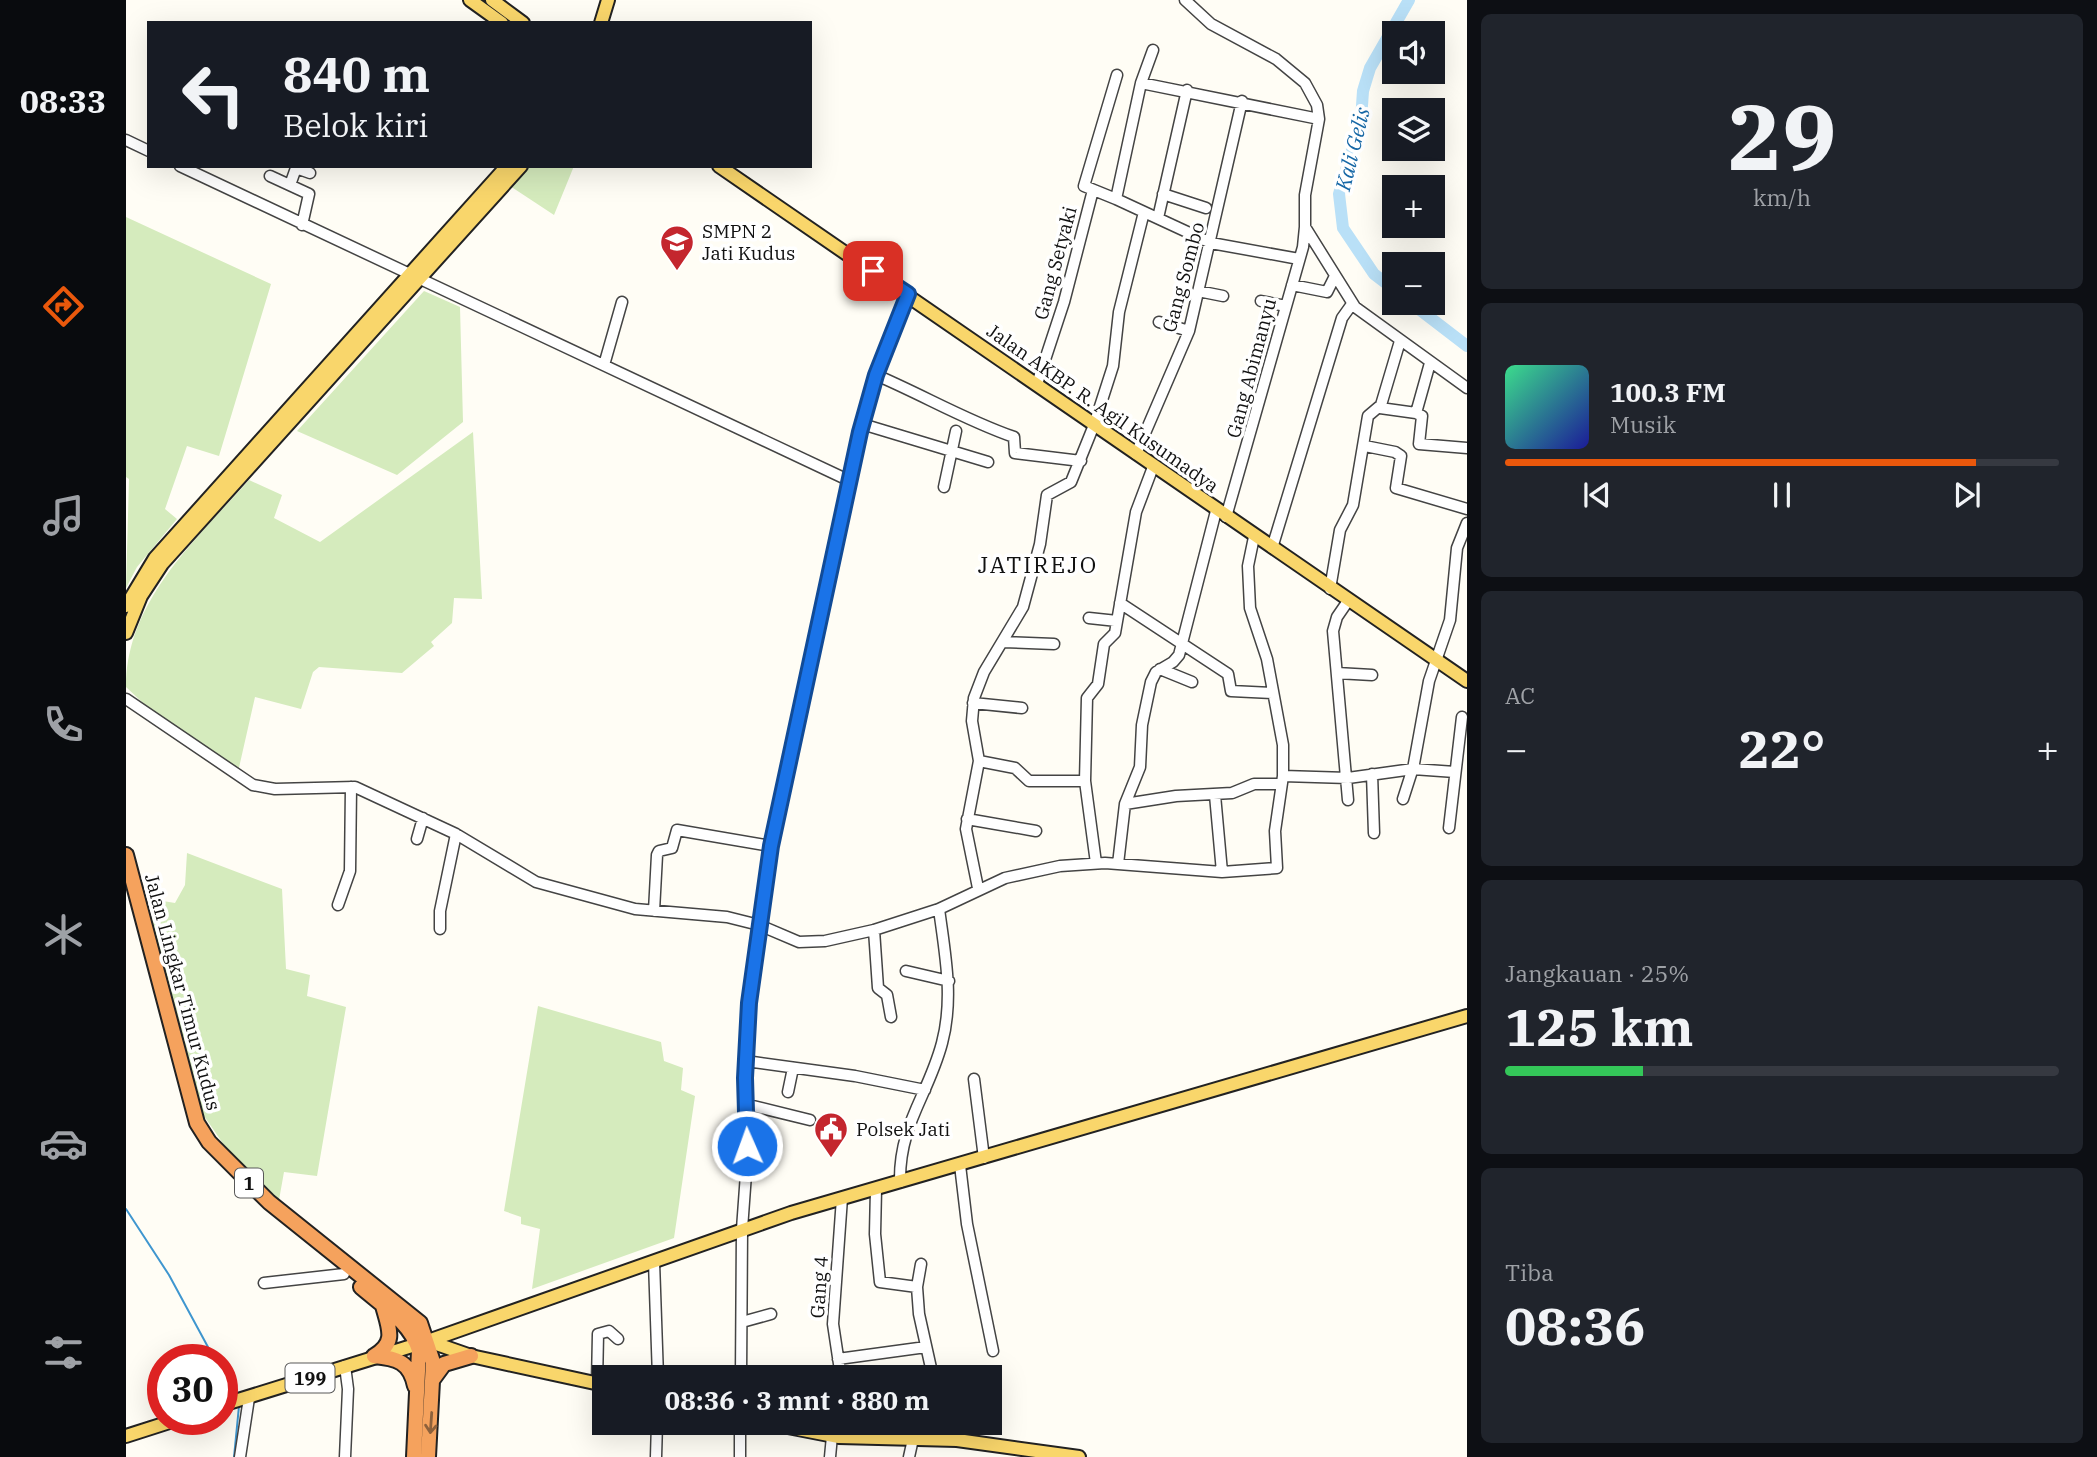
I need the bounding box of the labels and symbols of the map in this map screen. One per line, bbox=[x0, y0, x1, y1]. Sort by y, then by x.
water label: Kali Gelis bbox=[1328, 104, 1376, 195]
street label: Gang Setyaki bbox=[1028, 204, 1082, 322]
place label: SMPN 2 Jati Kudus bbox=[702, 219, 795, 265]
street label: Gang Sombo bbox=[1157, 219, 1209, 335]
school or university icon: SMPN 2 Jati Kudus bbox=[658, 223, 696, 272]
pin bbox=[843, 241, 903, 301]
street label: Gang Abimanyu bbox=[1221, 295, 1281, 441]
street label: Jalan AKBP. R. Agil Kusumadya bbox=[982, 318, 1224, 498]
district label: JATIREJO bbox=[978, 549, 1098, 579]
street label: Jalan Lingkar Timur Kudus bbox=[140, 871, 226, 1113]
position arrow bbox=[710, 1109, 784, 1183]
public building icon: Polsek Jati bbox=[812, 1110, 850, 1159]
place label: Polsek Jati bbox=[856, 1117, 950, 1141]
road number: 1 bbox=[235, 1168, 263, 1198]
street label: Gang 4 bbox=[805, 1255, 833, 1319]
speed limit sign: 30 bbox=[147, 1344, 238, 1435]
road number: 199 bbox=[286, 1364, 334, 1392]
one-way arrow bbox=[424, 1411, 437, 1434]

